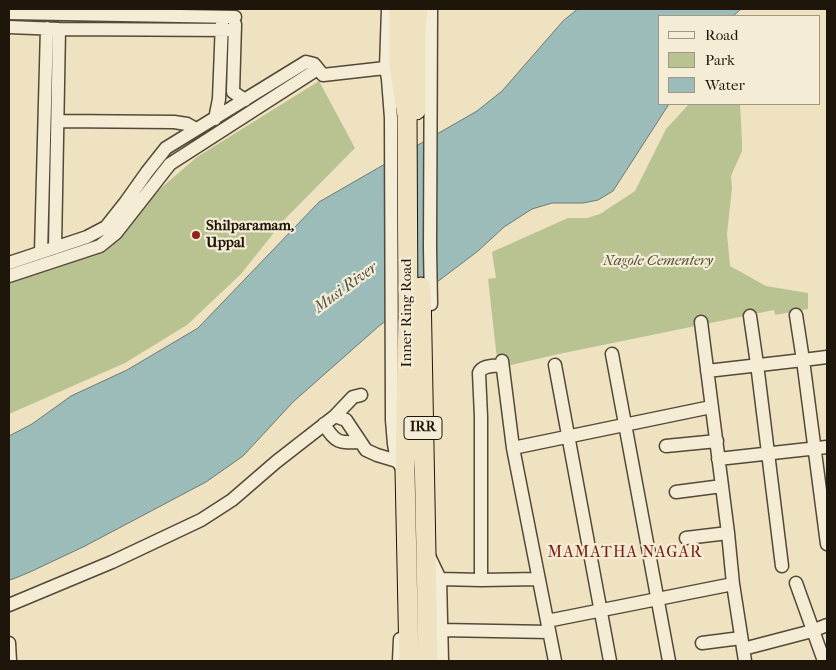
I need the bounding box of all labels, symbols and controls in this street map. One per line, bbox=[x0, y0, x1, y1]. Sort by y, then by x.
legend bbox=[658, 15, 821, 105]
text: Road bbox=[705, 26, 738, 44]
text: Park bbox=[705, 51, 735, 69]
text: Water bbox=[705, 76, 745, 94]
place label: Shilparamam, Uppal bbox=[206, 217, 294, 252]
marker: Shilparamam, Uppal bbox=[190, 229, 202, 241]
park label: Nagole Cementery bbox=[603, 252, 713, 270]
water label: Musi River bbox=[310, 258, 382, 318]
street label: Inner Ring Road bbox=[398, 259, 416, 367]
road number: IRR bbox=[404, 416, 442, 439]
district label: MAMATHA NAGAR bbox=[546, 543, 704, 563]

